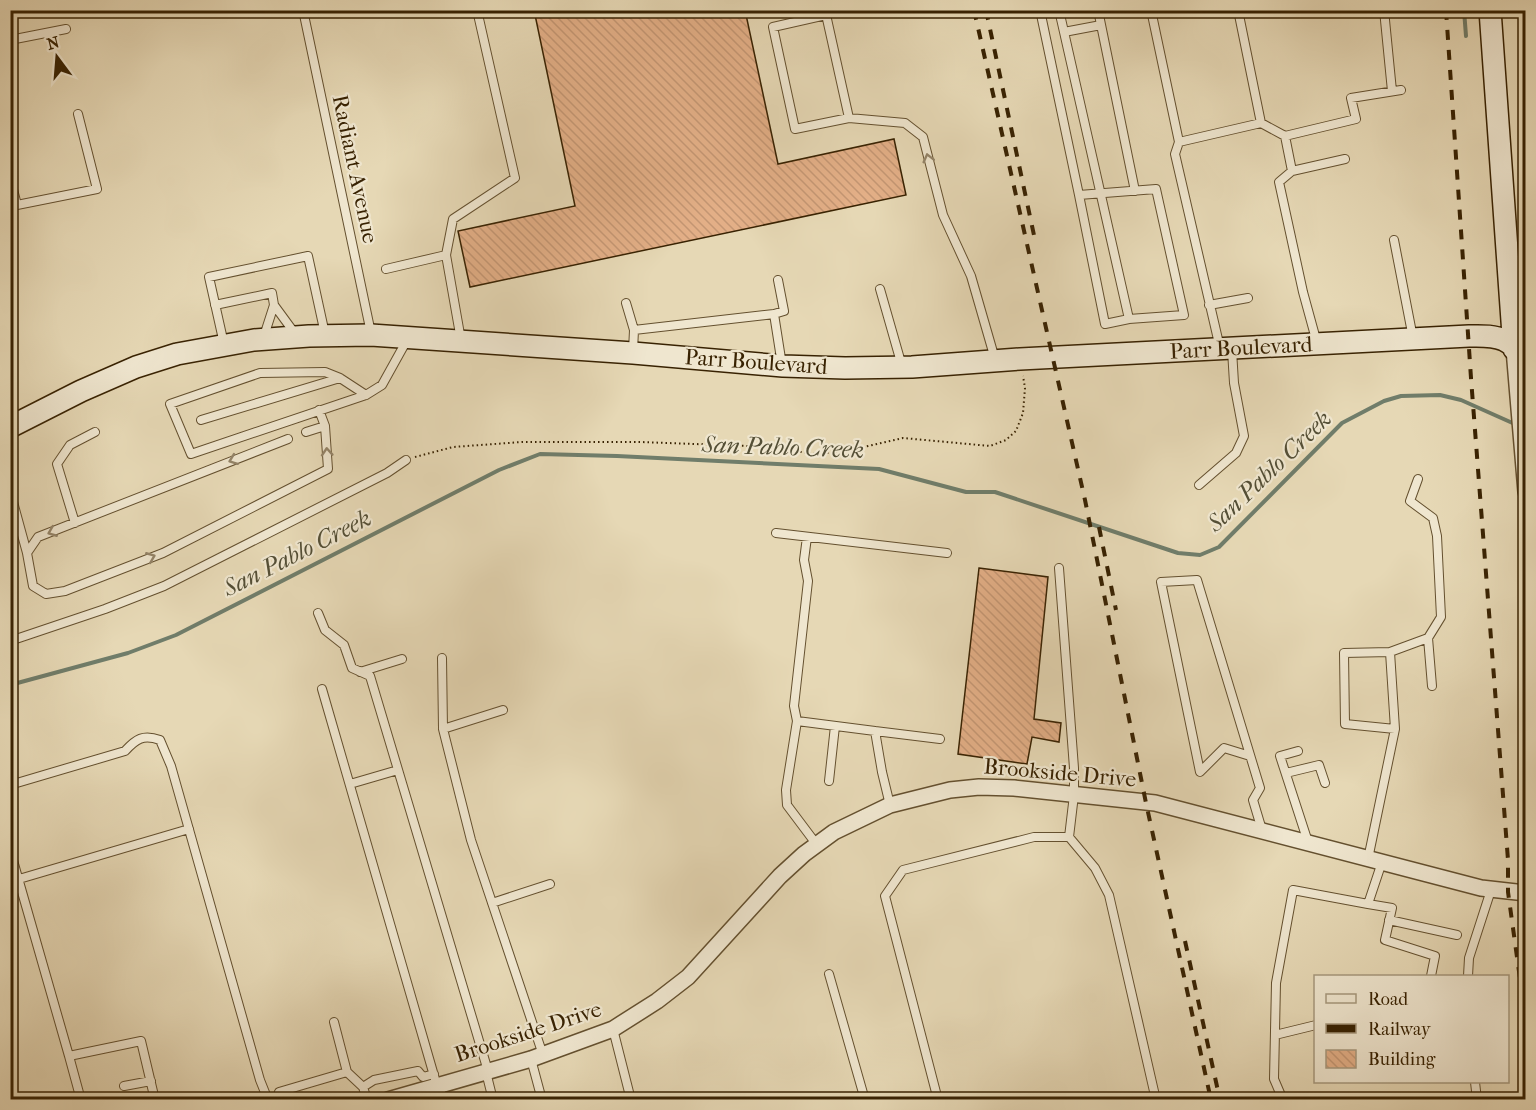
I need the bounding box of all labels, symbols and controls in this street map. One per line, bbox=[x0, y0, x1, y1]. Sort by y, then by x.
north arrow bbox=[27, 27, 87, 87]
text: N bbox=[45, 32, 62, 54]
street label: Radiant Avenue bbox=[327, 92, 383, 246]
one-way arrow bbox=[923, 154, 936, 164]
street label: Parr Boulevard bbox=[1169, 331, 1314, 365]
street label: Parr Boulevard bbox=[684, 344, 829, 380]
water label: San Pablo Creek bbox=[1200, 405, 1337, 538]
water label: San Pablo Creek bbox=[700, 430, 865, 464]
one-way arrow bbox=[321, 447, 334, 456]
one-way arrow bbox=[229, 453, 240, 465]
water label: San Pablo Creek bbox=[217, 504, 376, 603]
one-way arrow bbox=[47, 525, 58, 537]
one-way arrow bbox=[145, 552, 156, 564]
street label: Brookside Drive bbox=[983, 753, 1137, 793]
legend bbox=[1314, 975, 1509, 1083]
text: Road bbox=[1368, 989, 1408, 1010]
street label: Brookside Drive bbox=[451, 996, 605, 1068]
text: Railway bbox=[1368, 1019, 1432, 1040]
text: Building bbox=[1368, 1049, 1436, 1070]

